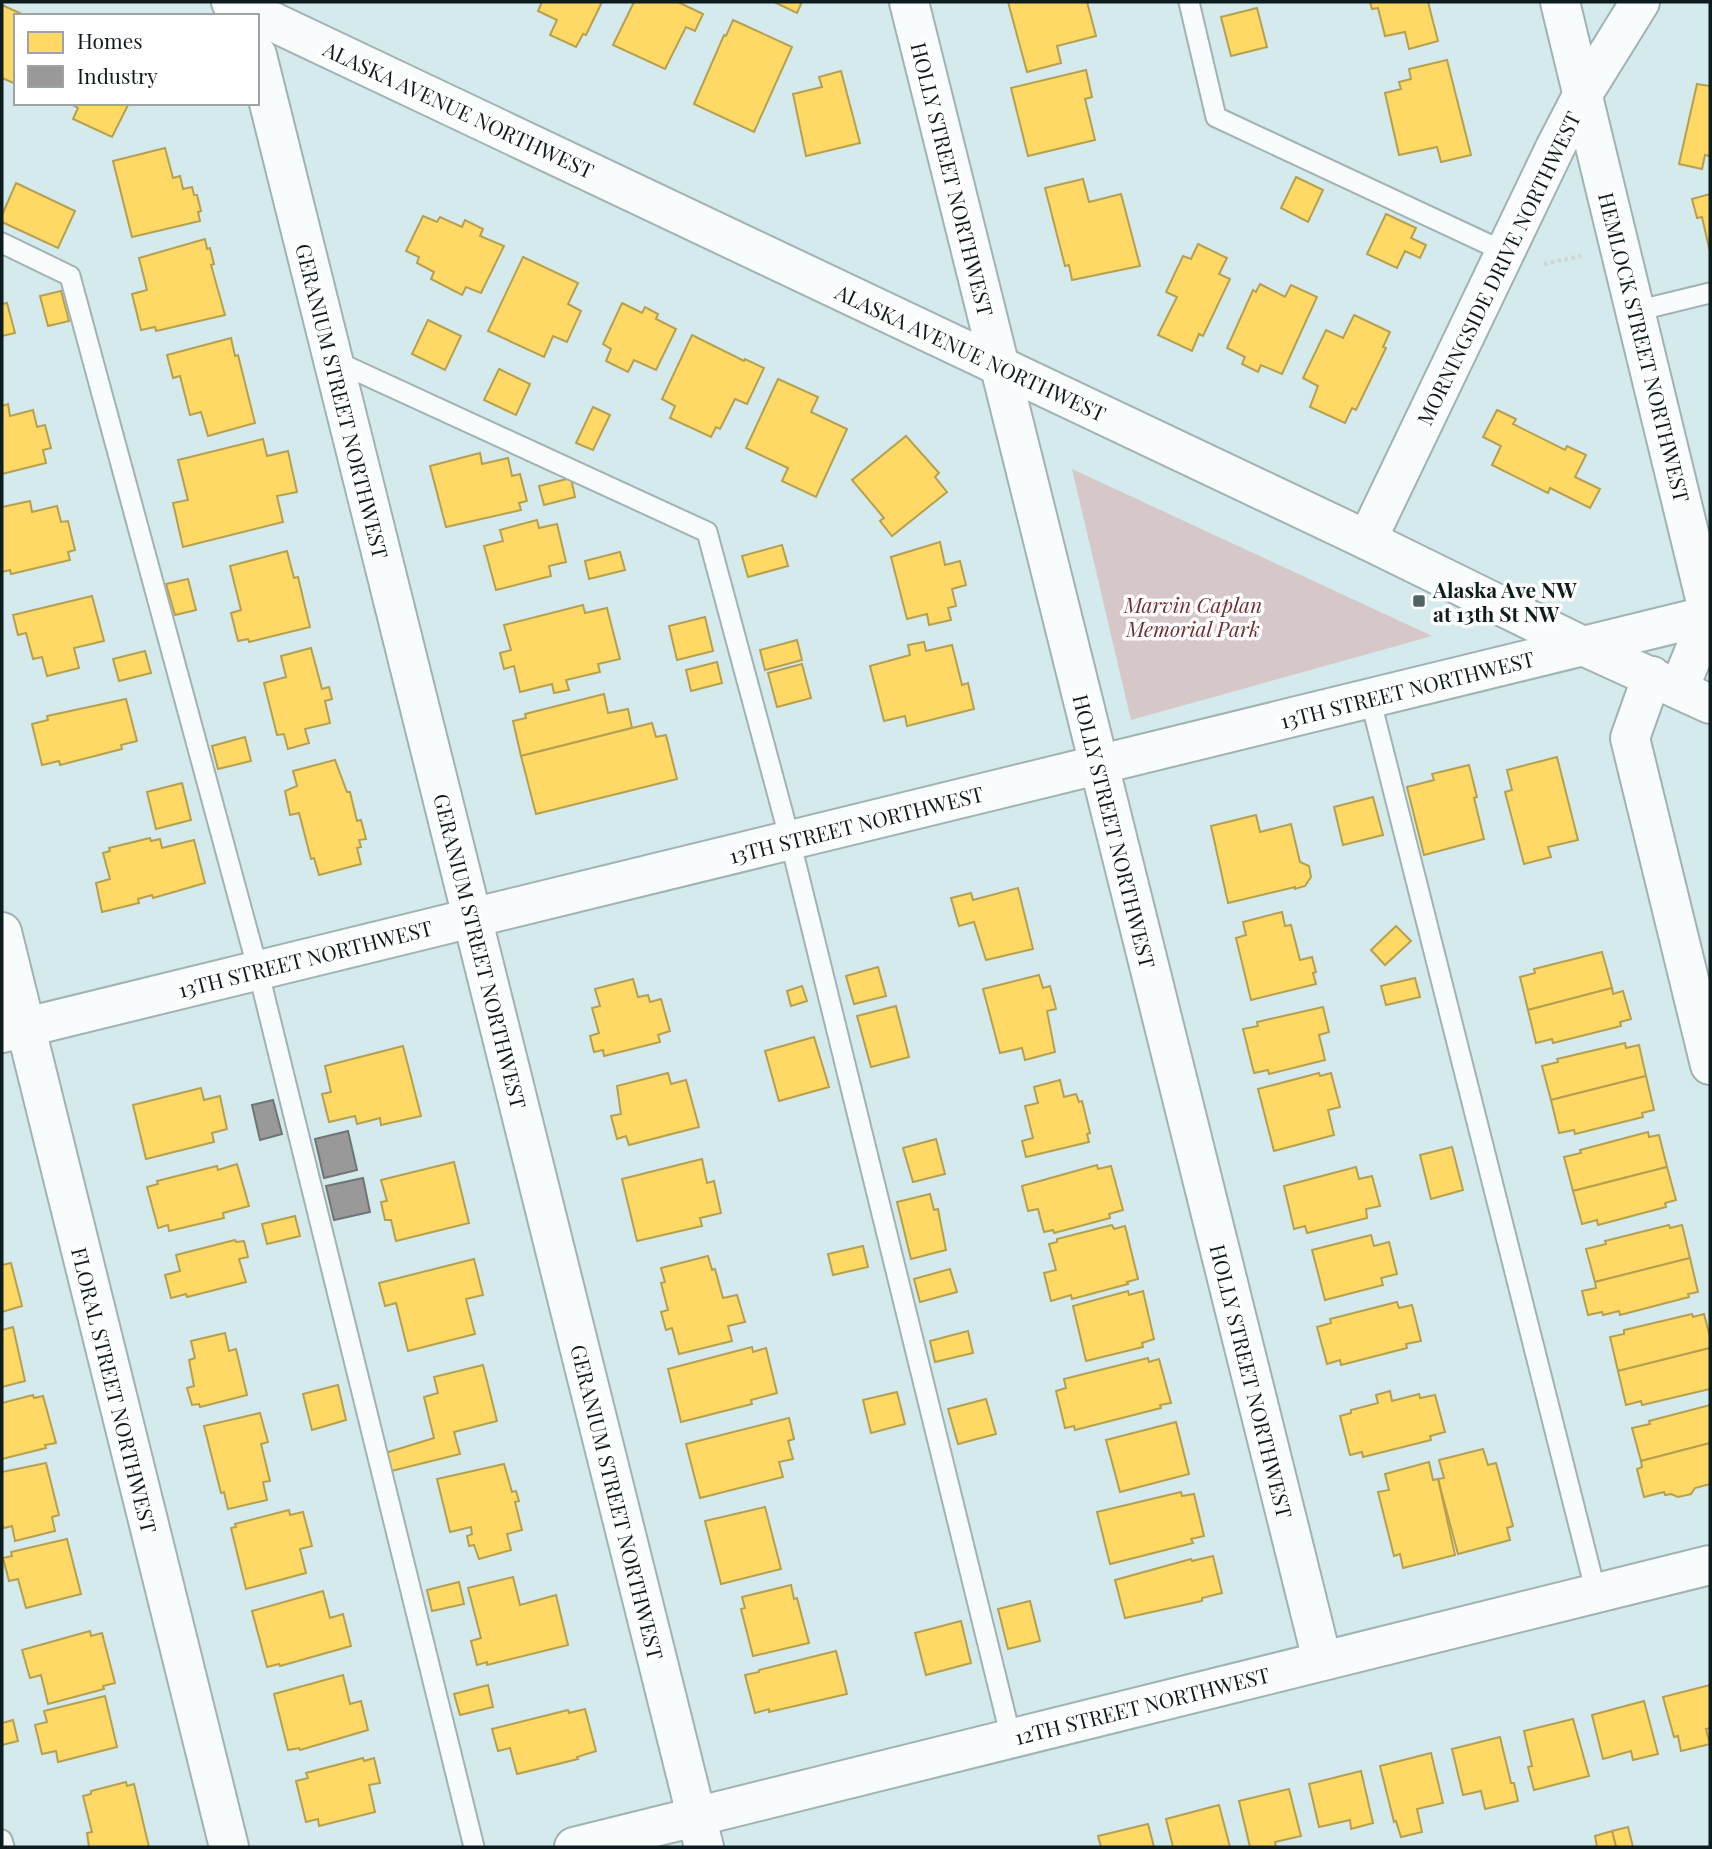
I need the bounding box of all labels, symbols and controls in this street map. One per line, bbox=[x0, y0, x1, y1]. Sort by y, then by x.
legend bbox=[14, 14, 259, 105]
text: Homes bbox=[77, 26, 143, 54]
street label: ALASKA AVENUE NORTHWEST bbox=[318, 34, 599, 184]
street label: HOLLY STREET NORTHWEST bbox=[905, 39, 1001, 319]
text: Industry bbox=[77, 61, 158, 89]
street label: MORNINGSIDE DRIVE NORTHWEST bbox=[1410, 107, 1586, 429]
street label: HEMLOCK STREET NORTHWEST bbox=[1593, 189, 1697, 505]
street label: GERANIUM STREET NORTHWEST bbox=[290, 241, 396, 561]
street label: ALASKA AVENUE NORTHWEST bbox=[830, 277, 1111, 427]
place label: Alaska Ave NW at 13th St NW bbox=[1432, 575, 1577, 627]
park label: Marvin Caplan Memorial Park bbox=[1123, 590, 1262, 642]
marker: Alaska Ave NW at 13th St NW bbox=[1411, 593, 1427, 609]
street label: 13TH STREET NORTHWEST bbox=[1277, 644, 1537, 734]
street label: HOLLY STREET NORTHWEST bbox=[1067, 691, 1163, 971]
street label: 13TH STREET NORTHWEST bbox=[726, 779, 986, 869]
street label: GERANIUM STREET NORTHWEST bbox=[428, 791, 534, 1111]
street label: 13TH STREET NORTHWEST bbox=[175, 913, 435, 1003]
street label: HOLLY STREET NORTHWEST bbox=[1204, 1241, 1300, 1521]
street label: FLORAL STREET NORTHWEST bbox=[66, 1244, 164, 1536]
street label: GERANIUM STREET NORTHWEST bbox=[565, 1342, 671, 1662]
street label: 12TH STREET NORTHWEST bbox=[1012, 1660, 1272, 1750]

